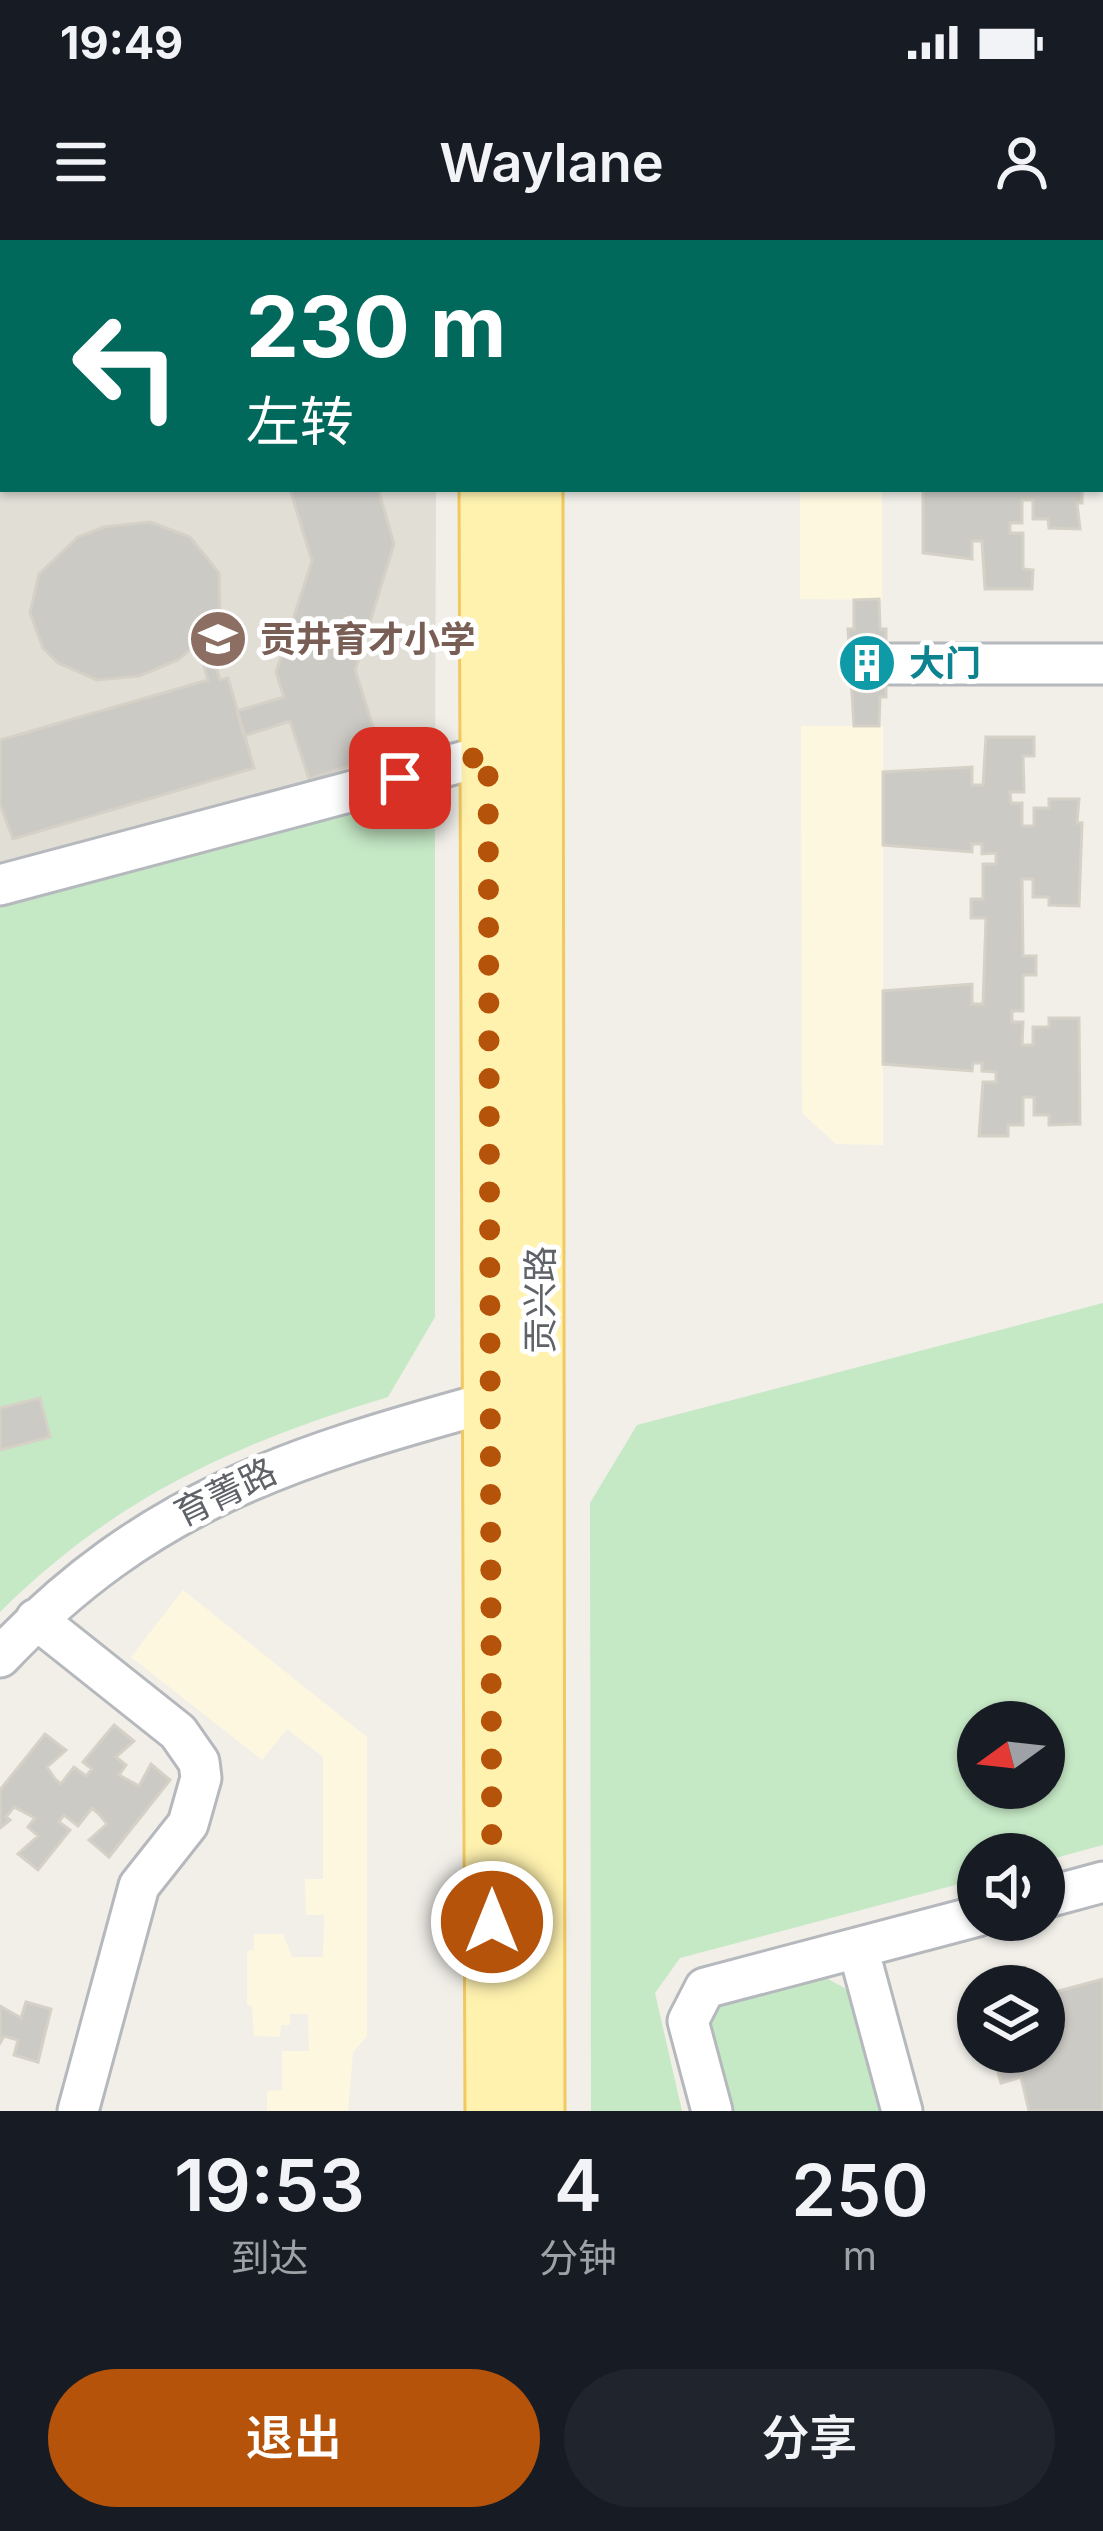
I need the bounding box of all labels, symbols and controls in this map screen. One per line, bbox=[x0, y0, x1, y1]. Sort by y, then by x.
text: 19:49 bbox=[60, 15, 183, 70]
icon: menu bbox=[48, 129, 114, 195]
icon: person bbox=[989, 129, 1055, 195]
text: Waylane bbox=[439, 130, 664, 195]
text: 230 m bbox=[246, 276, 506, 377]
icon: left bbox=[48, 288, 204, 444]
text: 左转 bbox=[246, 389, 354, 454]
school or university icon: 贡井育才小学 bbox=[187, 608, 249, 670]
place label: 贡井育才小学 bbox=[260, 617, 476, 661]
building icon: 大门 bbox=[836, 632, 898, 694]
place label: 大门 bbox=[909, 641, 981, 685]
pin bbox=[349, 727, 451, 829]
icon: arrive bbox=[367, 745, 433, 811]
street label: 贡兴路 bbox=[518, 1246, 562, 1354]
street label: 育菁路 bbox=[167, 1449, 283, 1535]
north arrow bbox=[957, 1701, 1065, 1809]
map controls bbox=[957, 1701, 1065, 2073]
button: sound bbox=[957, 1833, 1065, 1941]
position arrow bbox=[429, 1859, 555, 1985]
button: layers bbox=[957, 1965, 1065, 2073]
text: 19:53 bbox=[174, 2141, 365, 2228]
text: 4 bbox=[554, 2141, 602, 2228]
text: 250 bbox=[791, 2146, 929, 2233]
text: m bbox=[843, 2232, 877, 2279]
text: 到达 bbox=[230, 2234, 308, 2281]
text: 分钟 bbox=[539, 2234, 617, 2281]
button: 退出 bbox=[48, 2369, 540, 2507]
button: 分享 bbox=[564, 2369, 1055, 2507]

